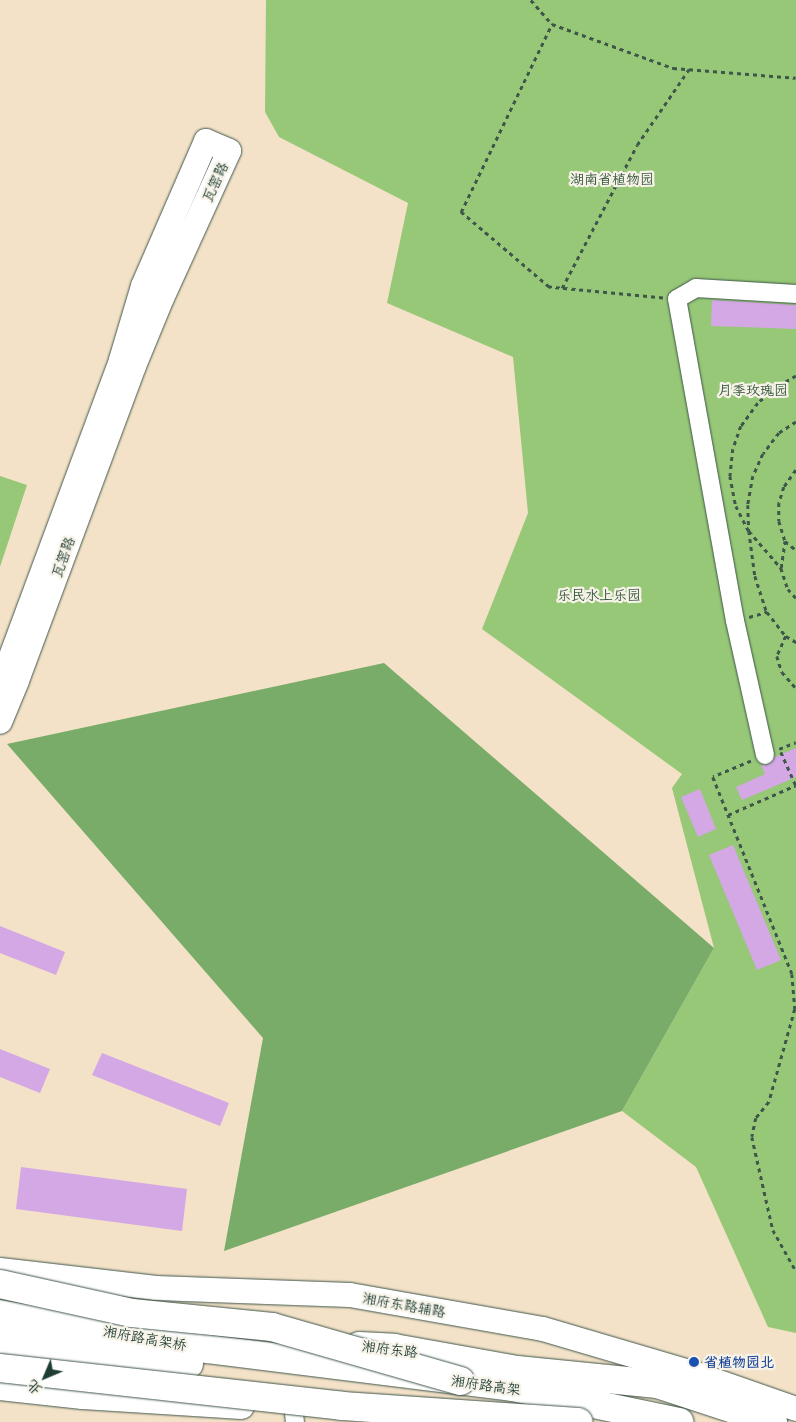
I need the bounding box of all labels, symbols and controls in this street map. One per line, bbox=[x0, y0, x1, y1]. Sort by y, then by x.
street label: 瓦窑路 bbox=[199, 159, 231, 205]
park label: 湖南省植物园 bbox=[570, 171, 654, 187]
park label: 月季玫瑰园 bbox=[718, 382, 788, 398]
street label: 瓦窑路 bbox=[48, 534, 78, 580]
park label: 乐民水上乐园 bbox=[557, 587, 641, 603]
street label: 湘府东路辅路 bbox=[361, 1289, 447, 1321]
street label: 湘府路高架桥 bbox=[102, 1322, 188, 1354]
street label: 湘府东路 bbox=[361, 1337, 419, 1361]
north arrow bbox=[20, 1352, 70, 1402]
place label: 省植物园北 bbox=[704, 1354, 774, 1370]
marker: 省植物园北 bbox=[688, 1356, 700, 1368]
street label: 湘府路高架 bbox=[450, 1372, 522, 1398]
text: 北 bbox=[22, 1376, 46, 1400]

